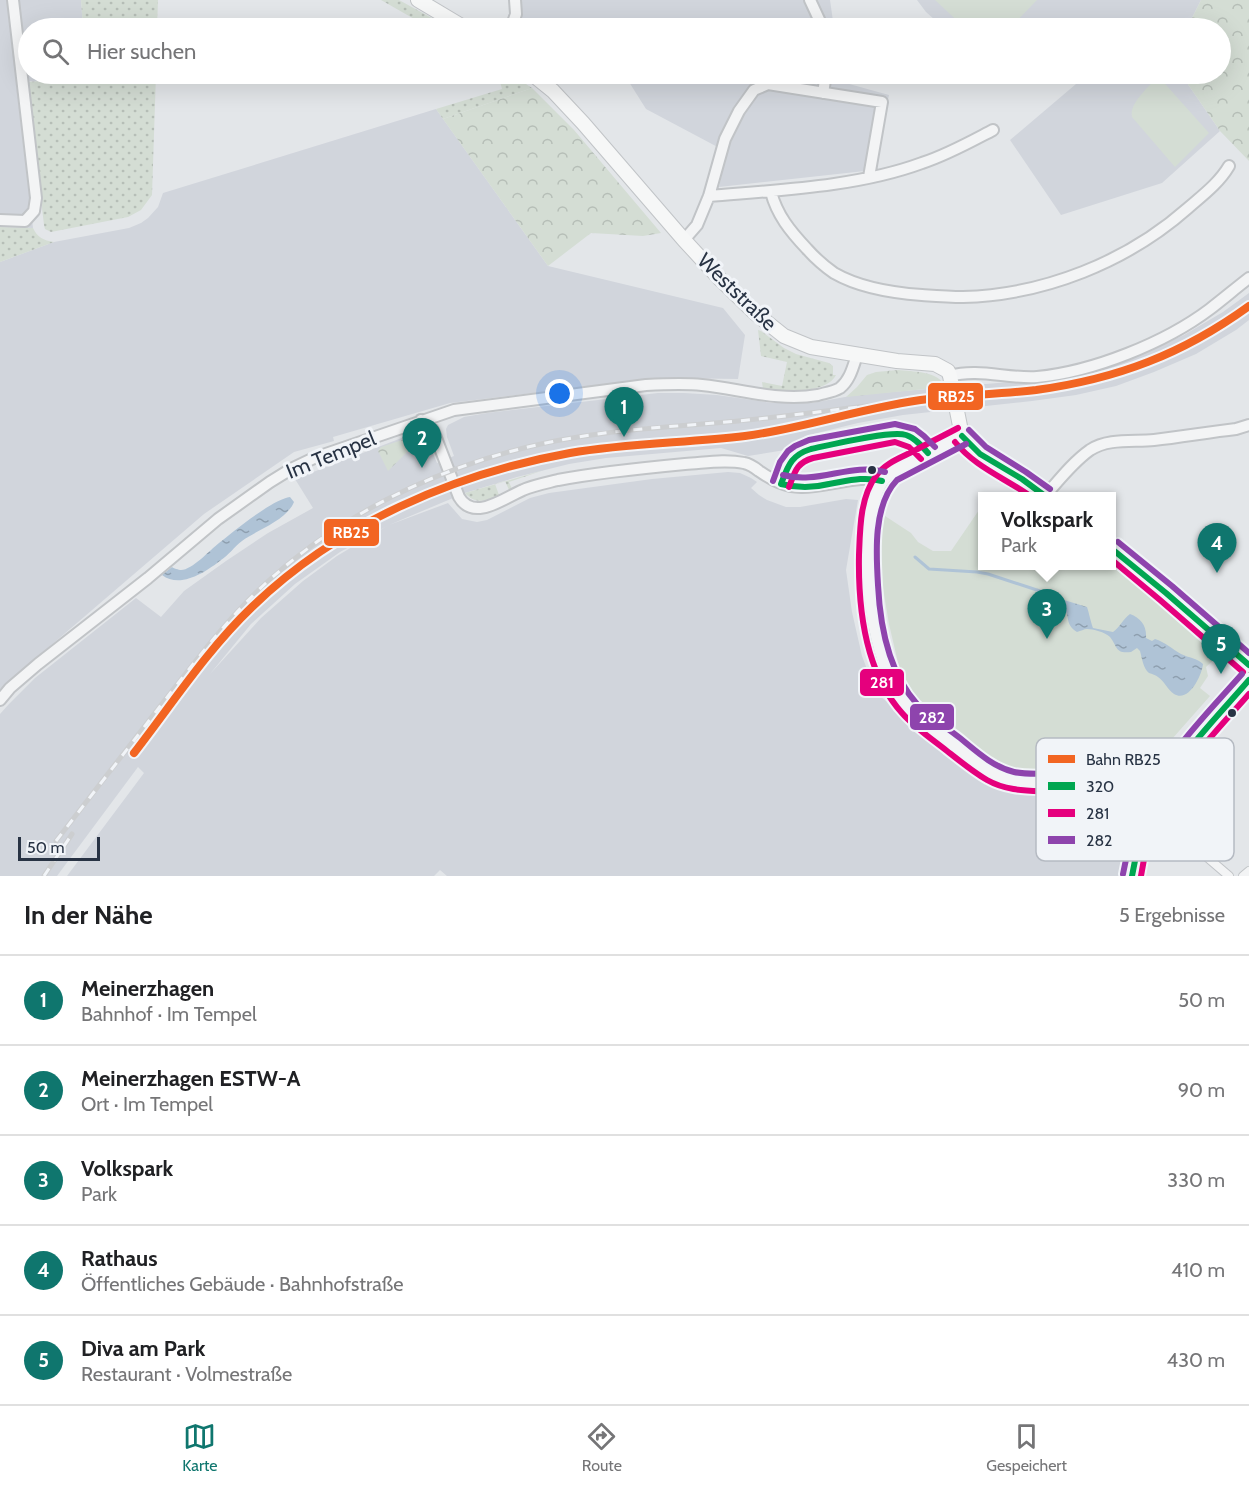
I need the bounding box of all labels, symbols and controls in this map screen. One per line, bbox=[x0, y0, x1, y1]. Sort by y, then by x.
search box bbox=[18, 18, 1231, 84]
icon: search bbox=[39, 35, 72, 68]
text: Hier suchen bbox=[87, 38, 196, 65]
street label: Weststraße bbox=[692, 248, 782, 336]
your location bbox=[545, 379, 574, 408]
line badge: RB25 bbox=[927, 382, 984, 411]
text: RB25 bbox=[937, 387, 975, 406]
pin: 1 bbox=[604, 388, 644, 437]
pin: 2 bbox=[402, 418, 442, 468]
street label: Im Tempel bbox=[282, 425, 379, 484]
unlabelled marker bbox=[866, 464, 878, 476]
popup bbox=[978, 492, 1116, 570]
text: Volkspark bbox=[1001, 506, 1093, 533]
line badge: RB25 bbox=[323, 518, 380, 547]
text: RB25 bbox=[332, 523, 370, 542]
pin: 4 bbox=[1198, 524, 1236, 573]
text: Park bbox=[1001, 533, 1037, 557]
pin: 3 bbox=[1028, 590, 1066, 639]
pin: 5 bbox=[1202, 624, 1240, 674]
line badge: 281 bbox=[859, 668, 905, 697]
text: 281 bbox=[870, 673, 894, 692]
line badge: 282 bbox=[909, 703, 955, 731]
unlabelled marker bbox=[1226, 707, 1238, 719]
text: 282 bbox=[919, 708, 945, 727]
legend bbox=[1036, 738, 1234, 861]
text: Bahn RB25 bbox=[1086, 750, 1161, 769]
text: 320 bbox=[1086, 777, 1114, 796]
text: 281 bbox=[1086, 804, 1109, 823]
text: 282 bbox=[1086, 831, 1112, 850]
scale bar bbox=[18, 834, 100, 862]
text: 50 m bbox=[27, 838, 64, 857]
text: In der Nähe bbox=[24, 899, 153, 931]
text: 5 Ergebnisse bbox=[1119, 903, 1225, 927]
text: Meinerzhagen bbox=[81, 975, 214, 1002]
text: 1 bbox=[40, 988, 47, 1012]
text: 50 m bbox=[1178, 988, 1225, 1012]
text: Bahnhof · Im Tempel bbox=[81, 1002, 257, 1026]
text: Meinerzhagen ESTW-A bbox=[81, 1065, 301, 1092]
text: 2 bbox=[38, 1078, 49, 1102]
text: 90 m bbox=[1178, 1078, 1225, 1102]
text: Ort · Im Tempel bbox=[81, 1092, 213, 1116]
text: Volkspark bbox=[81, 1155, 173, 1182]
text: 3 bbox=[38, 1168, 49, 1192]
text: 330 m bbox=[1167, 1168, 1225, 1192]
text: Park bbox=[81, 1182, 117, 1206]
text: Rathaus bbox=[81, 1245, 157, 1272]
text: 4 bbox=[37, 1258, 50, 1282]
text: 410 m bbox=[1171, 1258, 1225, 1282]
text: Öffentliches Gebäude · Bahnhofstraße bbox=[81, 1272, 404, 1296]
text: Diva am Park bbox=[81, 1335, 205, 1362]
text: 5 bbox=[38, 1348, 49, 1372]
text: 430 m bbox=[1167, 1348, 1225, 1372]
text: Restaurant · Volmestraße bbox=[81, 1362, 292, 1386]
tab: Karte bbox=[182, 1420, 217, 1475]
tab: Route bbox=[582, 1420, 622, 1475]
tab: Gespeichert bbox=[986, 1420, 1067, 1475]

